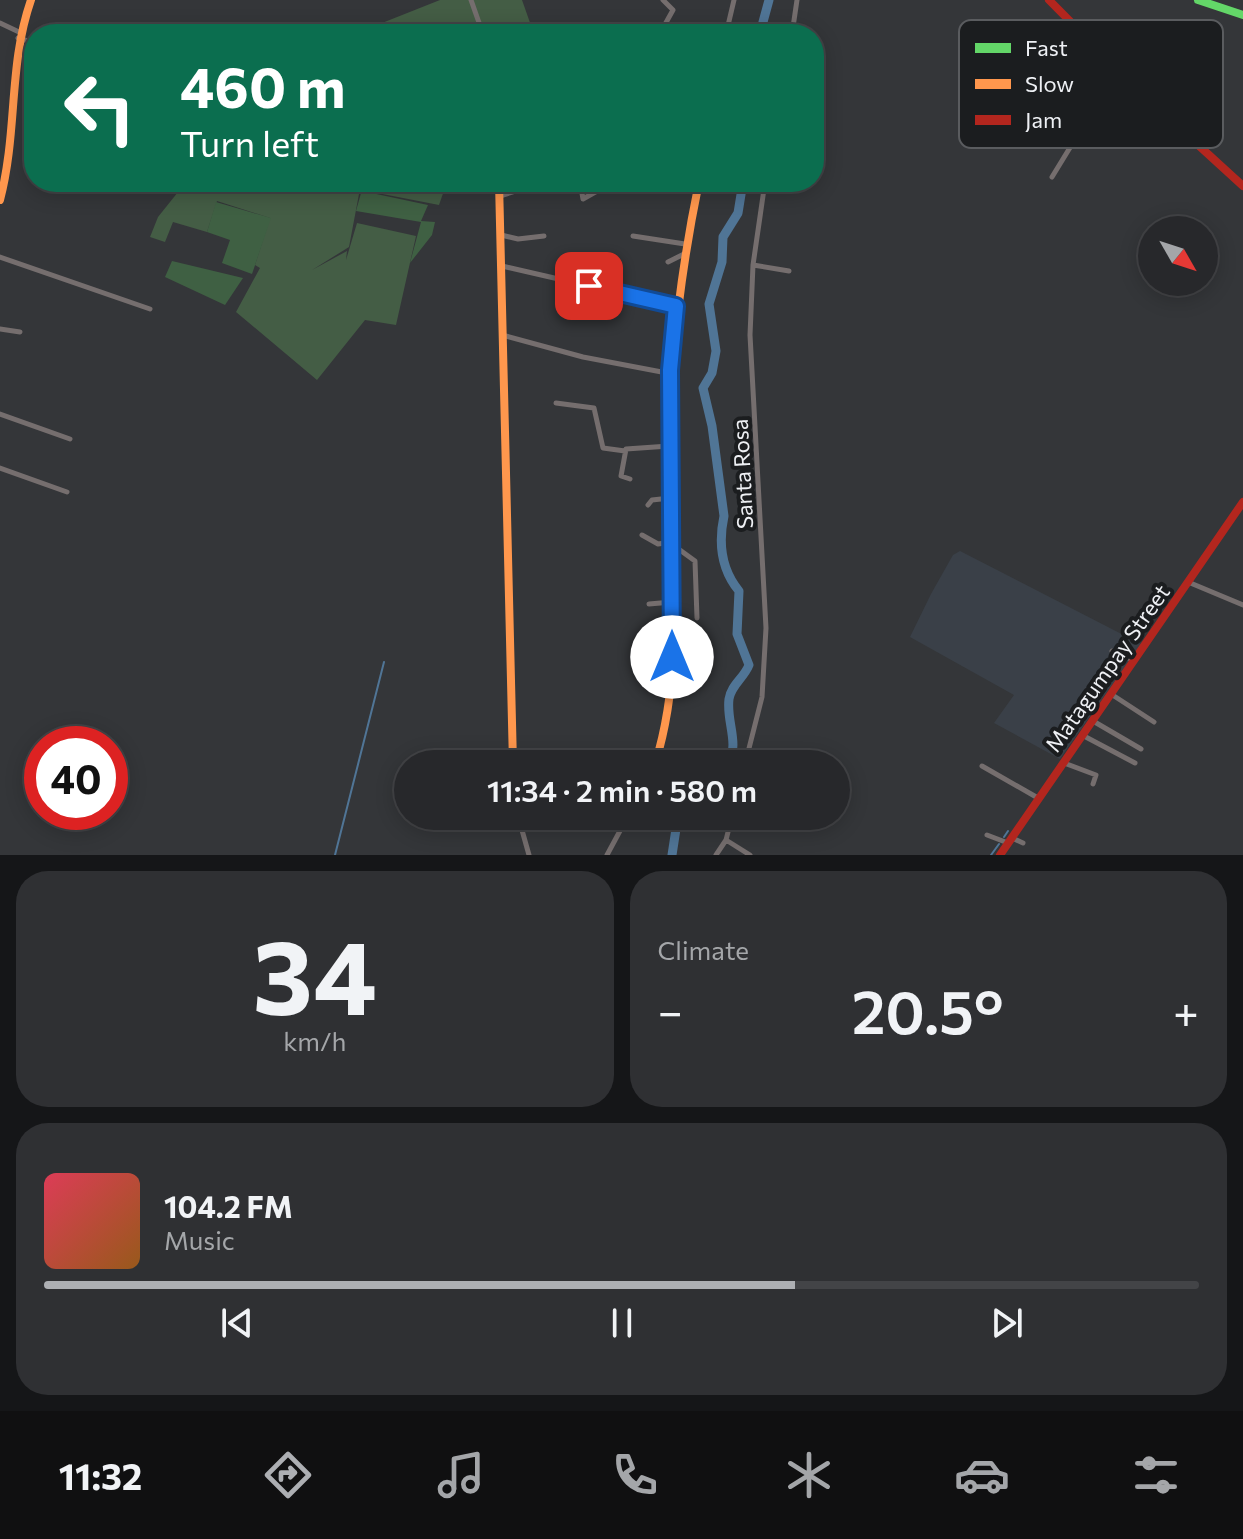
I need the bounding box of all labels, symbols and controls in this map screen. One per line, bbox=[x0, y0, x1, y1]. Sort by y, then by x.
legend bbox=[959, 20, 1223, 148]
text: Fast bbox=[1025, 34, 1068, 61]
text: 460 m bbox=[180, 51, 346, 120]
icon: left bbox=[48, 56, 152, 160]
text: Slow bbox=[1025, 70, 1074, 97]
text: Jam bbox=[1025, 106, 1062, 133]
text: Turn left bbox=[180, 120, 319, 164]
north arrow bbox=[1138, 216, 1218, 296]
map controls bbox=[1138, 216, 1218, 296]
pin bbox=[555, 252, 623, 320]
icon: arrive bbox=[567, 264, 611, 308]
street label: Santa Rosa bbox=[726, 418, 758, 530]
street label: Matagumpay Street bbox=[1039, 579, 1175, 757]
position arrow bbox=[630, 615, 714, 699]
speed limit sign: 40 bbox=[24, 726, 128, 830]
text: 11:34 · 2 min · 580 m bbox=[487, 771, 757, 808]
text: 34 bbox=[253, 909, 377, 1036]
text: Climate bbox=[658, 934, 749, 965]
text: 20.5° bbox=[852, 973, 1004, 1046]
text: − bbox=[658, 983, 683, 1037]
text: + bbox=[1173, 983, 1199, 1037]
text: km/h bbox=[283, 1025, 346, 1056]
text: 104.2 FM bbox=[164, 1187, 293, 1224]
text: Music bbox=[164, 1224, 235, 1255]
icon: previous bbox=[215, 1301, 259, 1345]
icon: pause bbox=[600, 1301, 644, 1345]
icon: next bbox=[985, 1301, 1029, 1345]
icon: directions bbox=[260, 1447, 316, 1503]
icon: music bbox=[433, 1447, 489, 1503]
icon: phone bbox=[607, 1447, 663, 1503]
icon: climate bbox=[781, 1447, 837, 1503]
icon: car bbox=[954, 1447, 1010, 1503]
icon: filters bbox=[1128, 1447, 1184, 1503]
text: 11:32 bbox=[59, 1453, 142, 1497]

